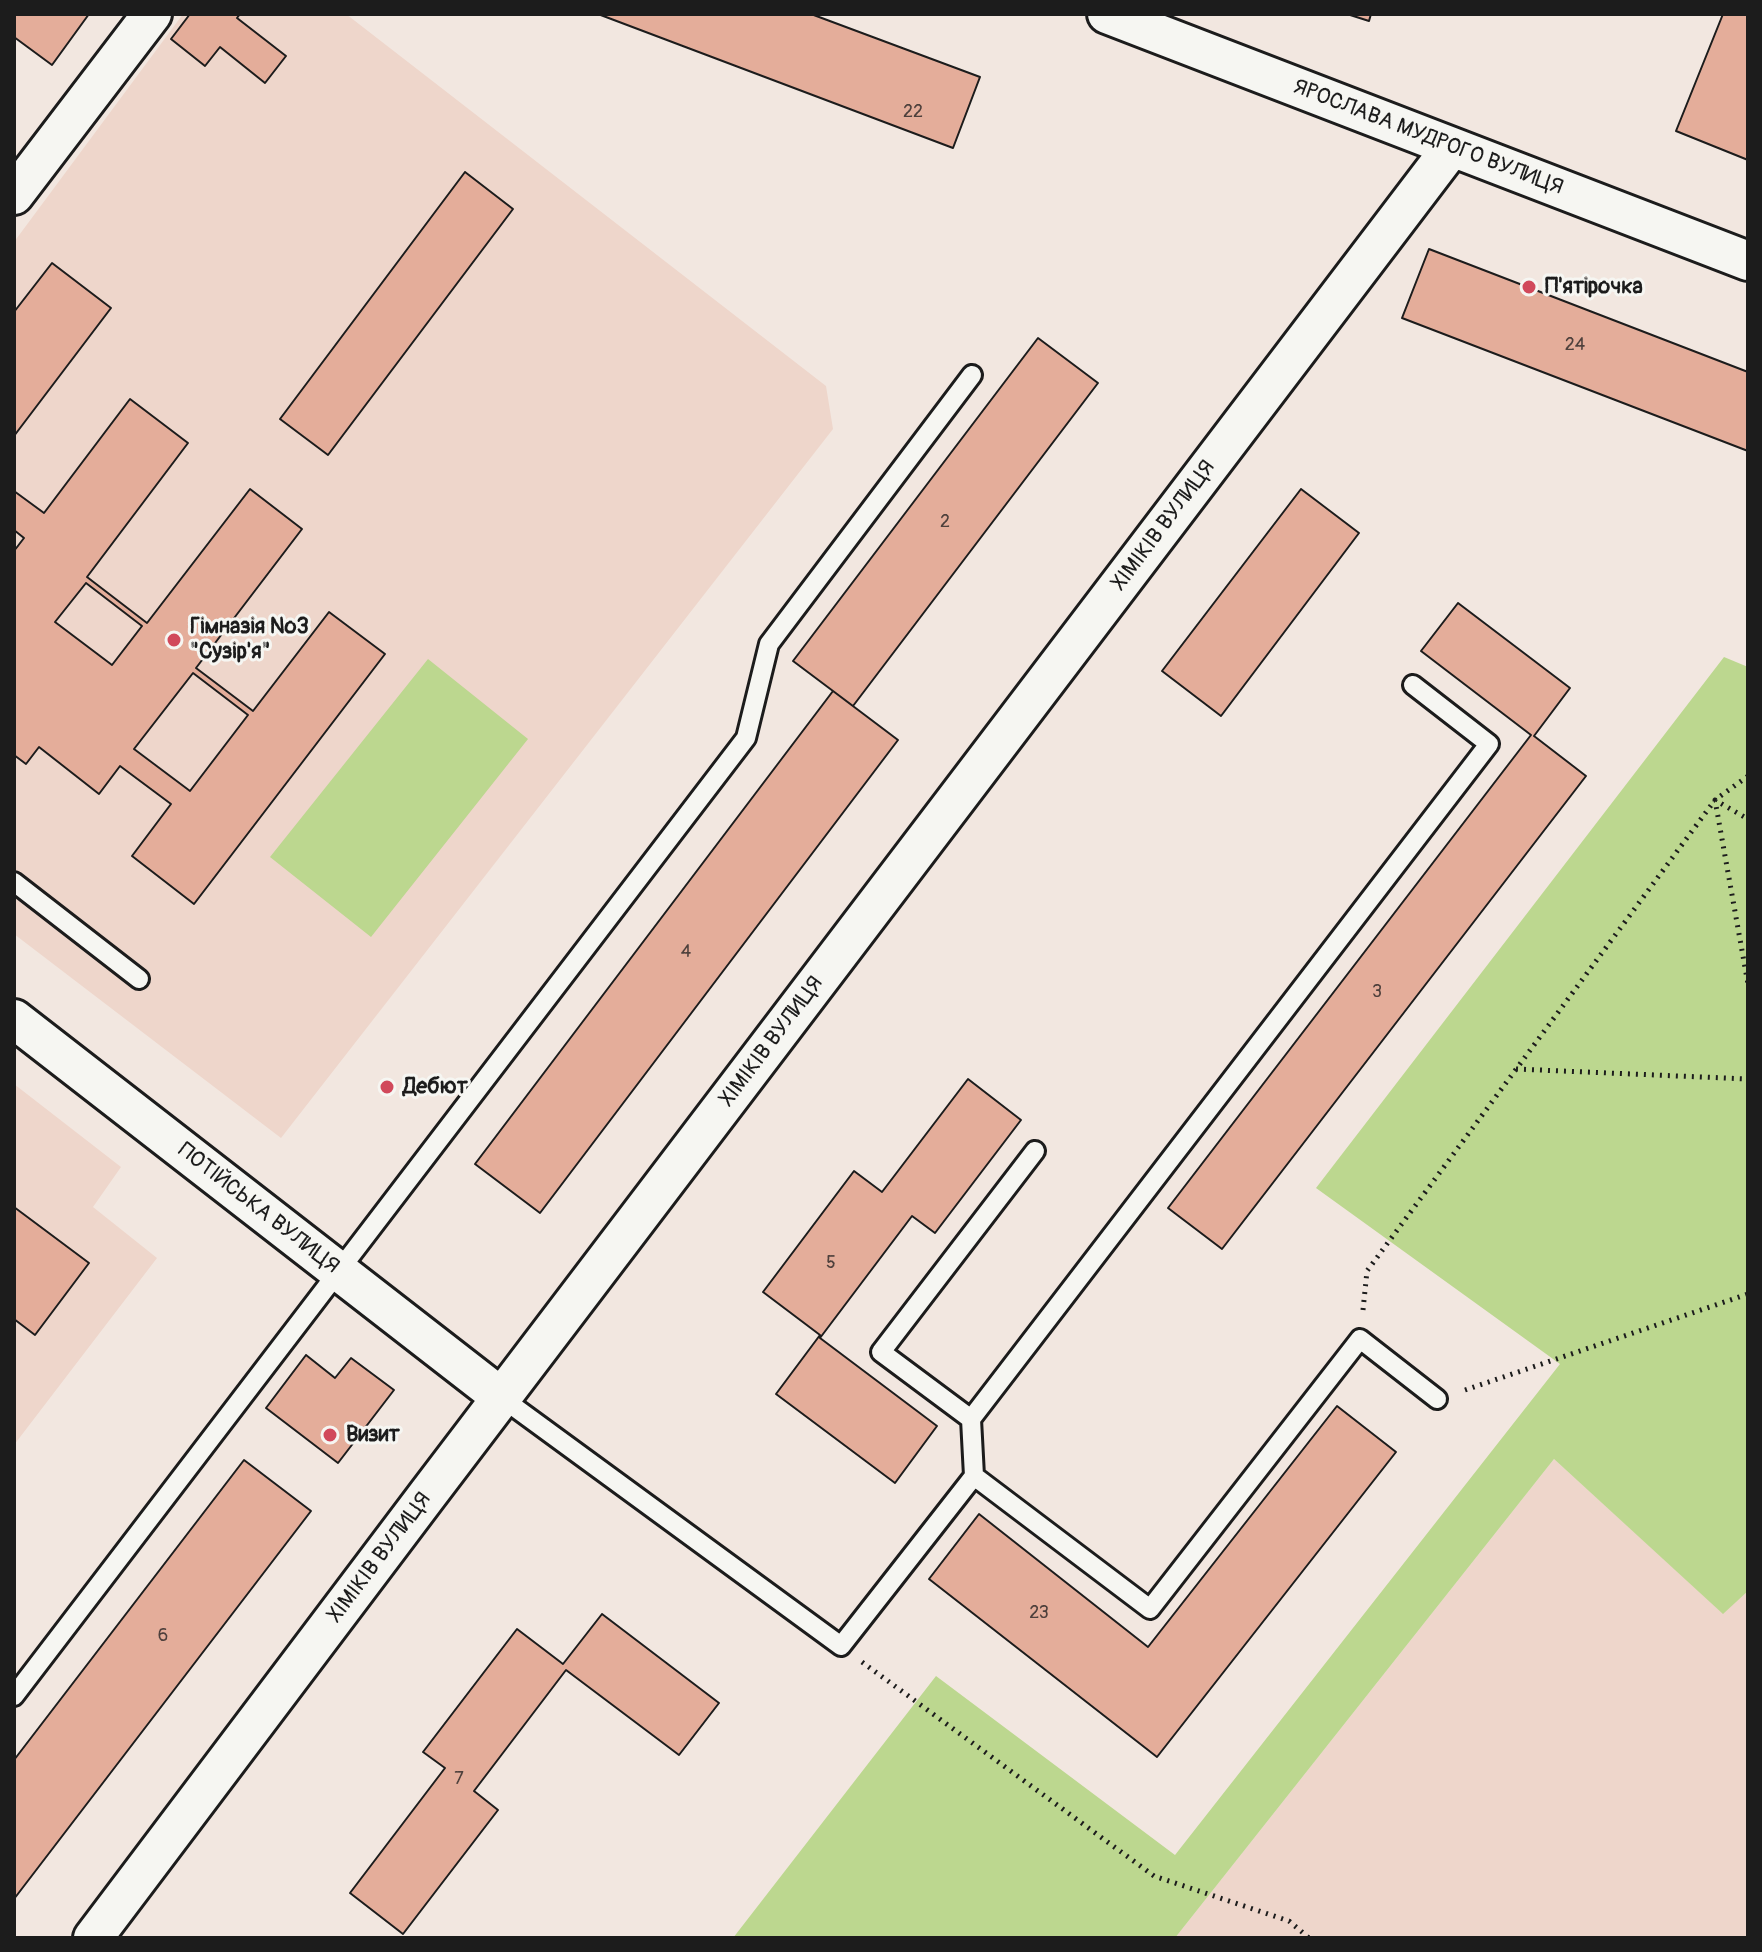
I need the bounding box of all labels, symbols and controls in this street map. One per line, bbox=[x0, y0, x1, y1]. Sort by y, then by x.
street label: ЯРОСЛАВА МУДРОГО ВУЛИЦЯ bbox=[1289, 74, 1567, 202]
house number: 22 bbox=[903, 101, 923, 123]
place label: П'ятірочка bbox=[1545, 274, 1643, 300]
marker: П'ятірочка bbox=[1520, 278, 1538, 296]
house number: 24 bbox=[1565, 334, 1585, 356]
street label: ХІМІКІВ ВУЛИЦЯ bbox=[1106, 456, 1222, 596]
house number: 2 bbox=[940, 511, 950, 533]
place label: Гімназія №3 "Сузір'я" bbox=[190, 614, 309, 666]
marker: Гімназія №3 "Сузір'я" bbox=[165, 631, 183, 649]
house number: 4 bbox=[681, 941, 691, 963]
street label: ХІМІКІВ ВУЛИЦЯ bbox=[714, 972, 830, 1112]
house number: 3 bbox=[1372, 981, 1382, 1003]
place label: Дебют bbox=[403, 1074, 468, 1100]
marker: Дебют bbox=[378, 1078, 396, 1096]
street label: ПОТІЙСЬКА ВУЛИЦЯ bbox=[172, 1138, 344, 1280]
house number: 5 bbox=[826, 1252, 836, 1274]
place label: Визит bbox=[346, 1422, 400, 1448]
marker: Визит bbox=[321, 1426, 339, 1444]
street label: ХІМІКІВ ВУЛИЦЯ bbox=[322, 1488, 438, 1628]
house number: 23 bbox=[1029, 1602, 1049, 1624]
house number: 6 bbox=[158, 1625, 168, 1647]
house number: 7 bbox=[454, 1768, 464, 1790]

